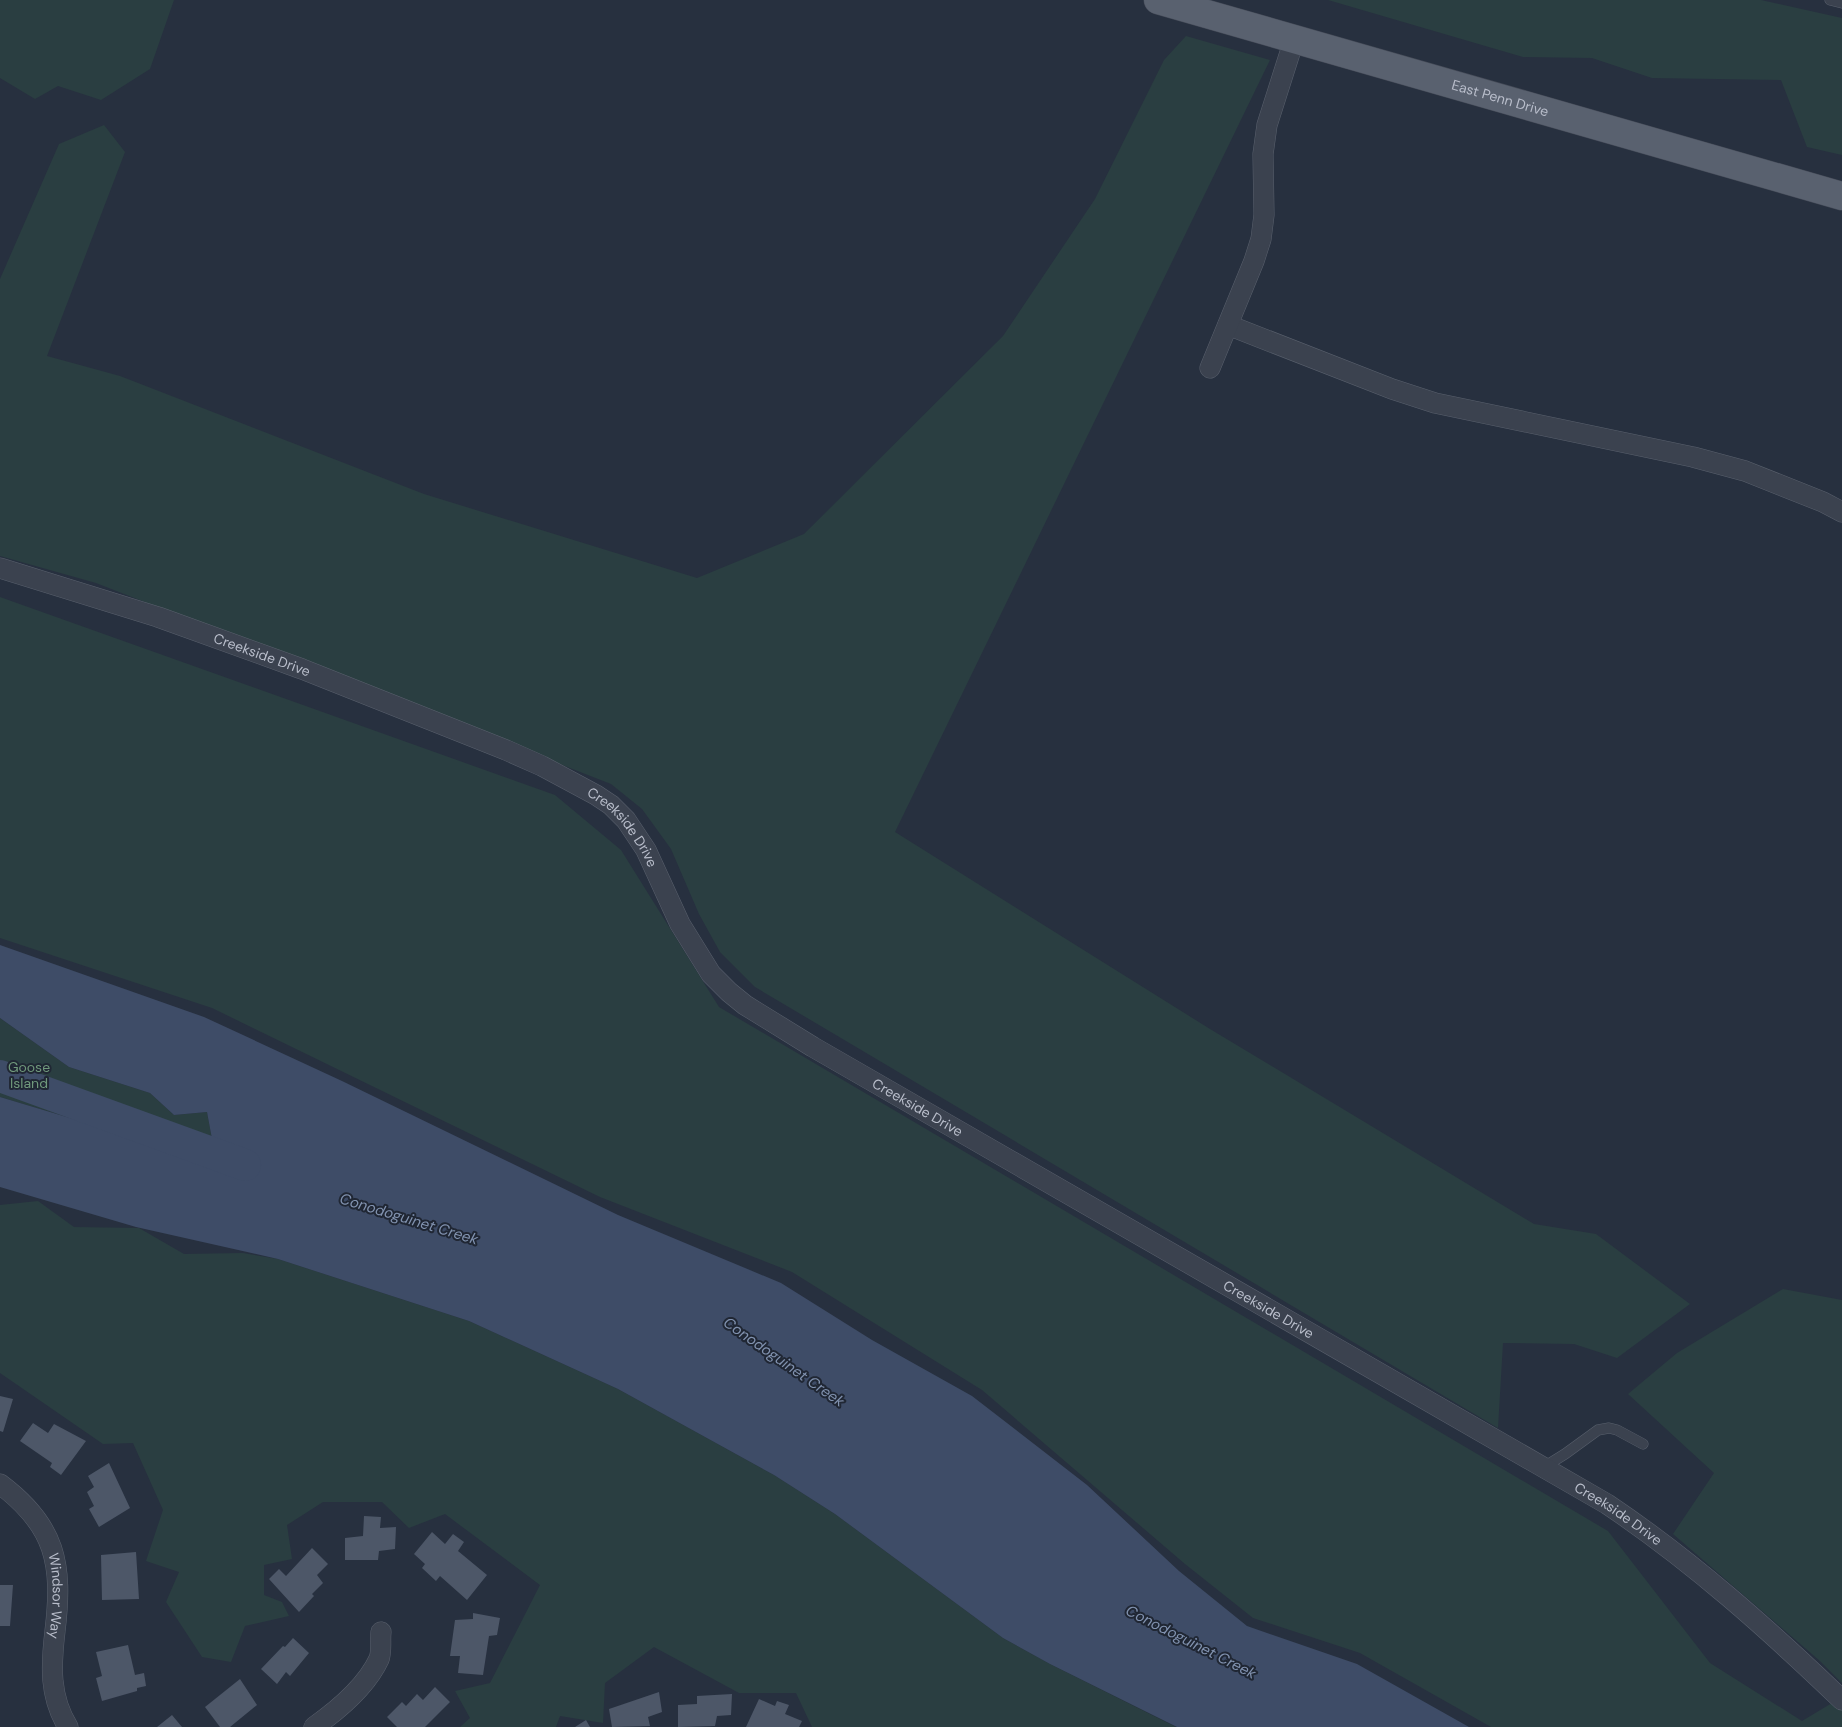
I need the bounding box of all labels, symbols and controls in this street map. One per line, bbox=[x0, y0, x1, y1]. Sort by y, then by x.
street label: East Penn Drive bbox=[1450, 76, 1551, 121]
street label: Creekside Drive bbox=[211, 629, 313, 680]
street label: Creekside Drive bbox=[584, 783, 662, 870]
park label: Goose Island bbox=[8, 1058, 50, 1092]
street label: Creekside Drive bbox=[869, 1074, 966, 1140]
water label: Conodoguinet Creek bbox=[337, 1188, 481, 1250]
street label: Creekside Drive bbox=[1220, 1276, 1317, 1342]
water label: Conodoguinet Creek bbox=[719, 1313, 849, 1412]
street label: Creekside Drive bbox=[1571, 1478, 1666, 1549]
street label: Windsor Way bbox=[44, 1551, 67, 1640]
water label: Conodoguinet Creek bbox=[1122, 1600, 1260, 1684]

